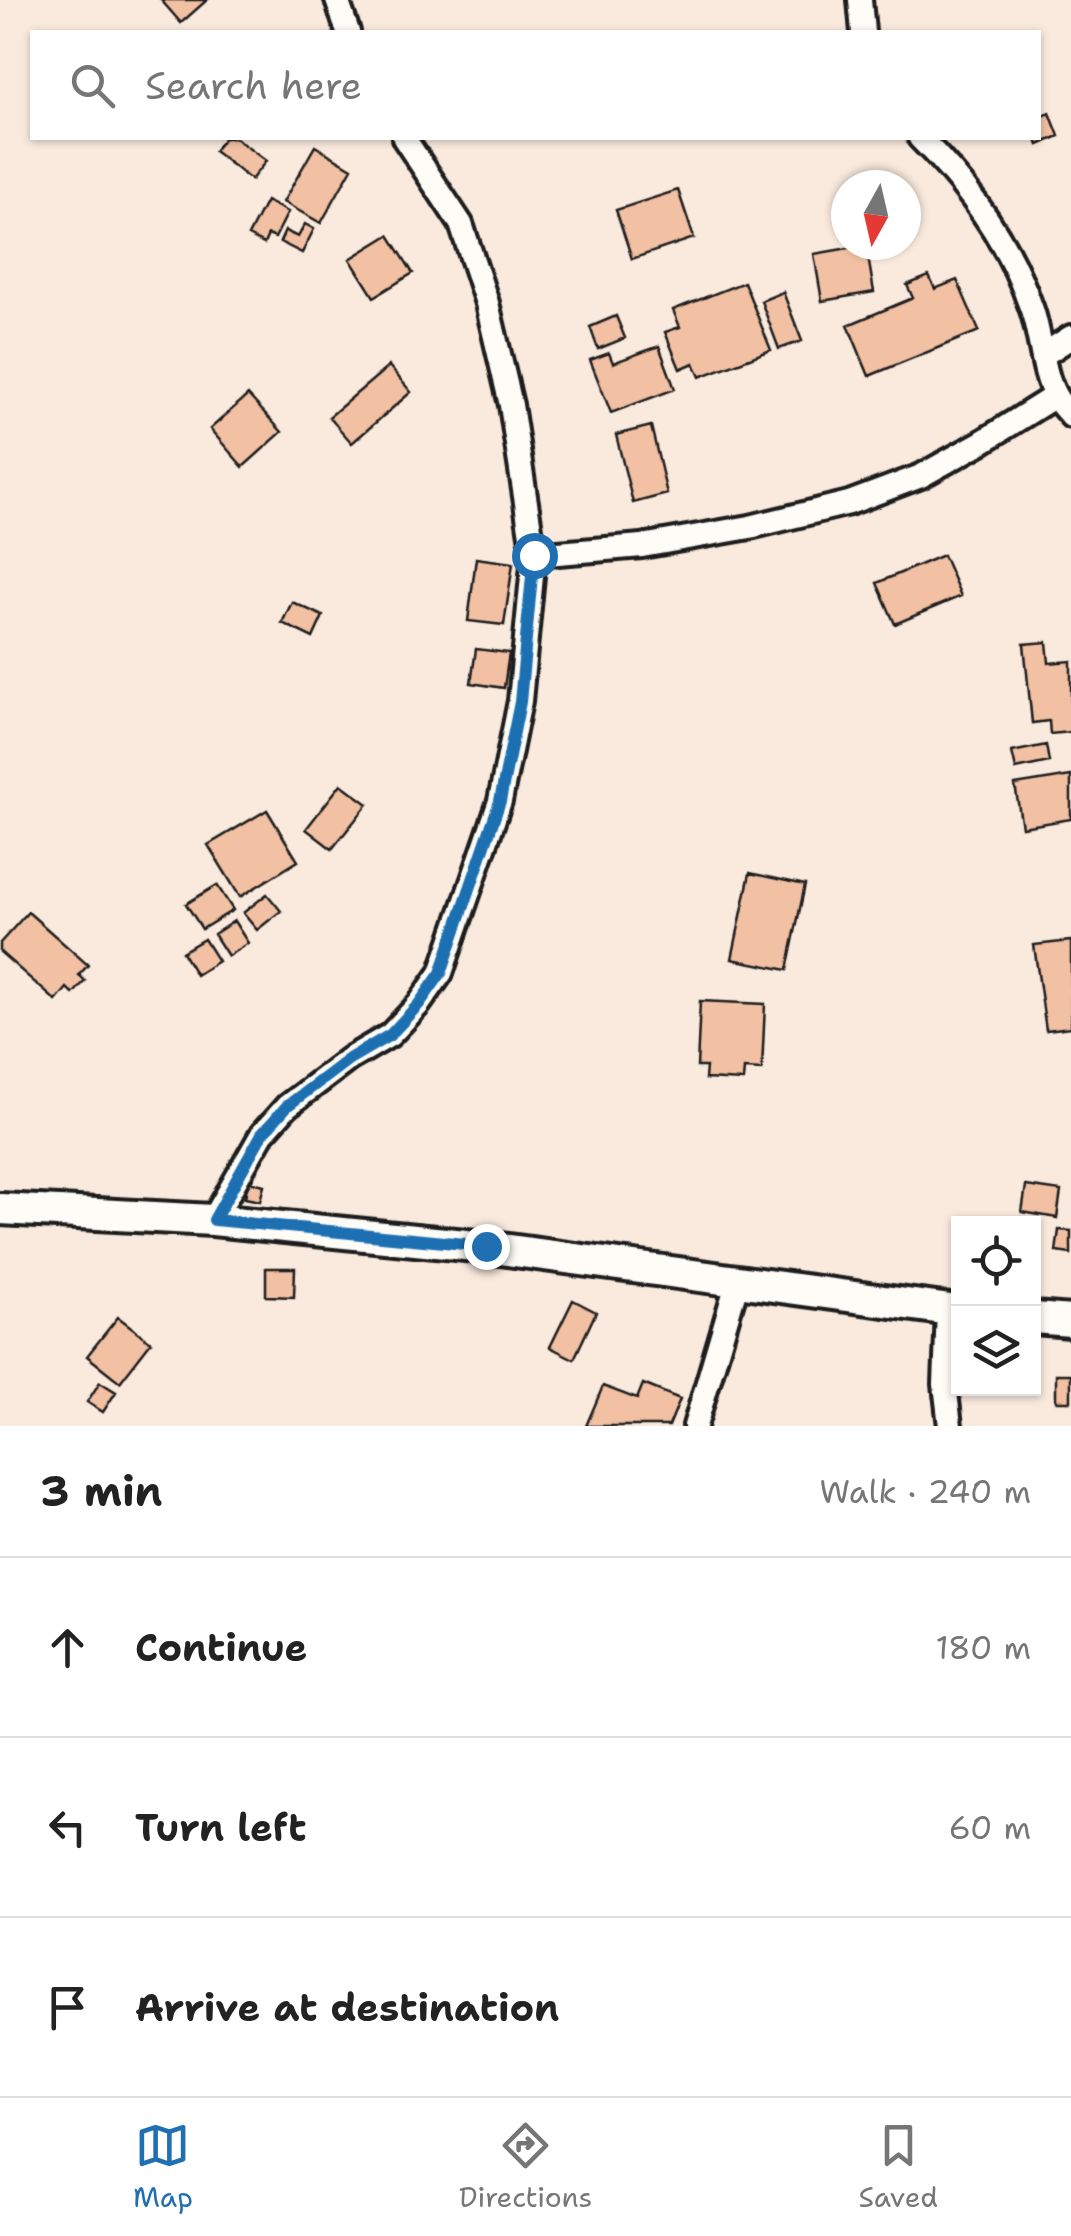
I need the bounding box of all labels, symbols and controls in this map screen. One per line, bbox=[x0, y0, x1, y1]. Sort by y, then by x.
search box bbox=[30, 30, 1041, 140]
icon: search bbox=[65, 58, 120, 113]
text: Search here bbox=[145, 60, 362, 111]
north arrow bbox=[831, 170, 921, 260]
route start bbox=[512, 533, 558, 579]
map controls bbox=[951, 1216, 1041, 1396]
button: locate bbox=[951, 1216, 1041, 1306]
route end bbox=[464, 1224, 510, 1270]
button: layers bbox=[951, 1306, 1041, 1396]
text: 3 min bbox=[40, 1463, 162, 1519]
text: Walk · 240 m bbox=[819, 1470, 1031, 1513]
icon: ahead bbox=[40, 1620, 95, 1675]
text: Continue bbox=[135, 1622, 307, 1673]
text: 180 m bbox=[935, 1626, 1031, 1669]
icon: left bbox=[40, 1800, 95, 1855]
text: Turn left bbox=[135, 1802, 307, 1853]
text: 60 m bbox=[949, 1806, 1031, 1849]
icon: arrive bbox=[40, 1980, 95, 2035]
text: Arrive at destination bbox=[135, 1982, 559, 2033]
tab: Map bbox=[133, 2118, 193, 2216]
tab: Directions bbox=[459, 2118, 592, 2216]
tab: Saved bbox=[858, 2118, 938, 2216]

